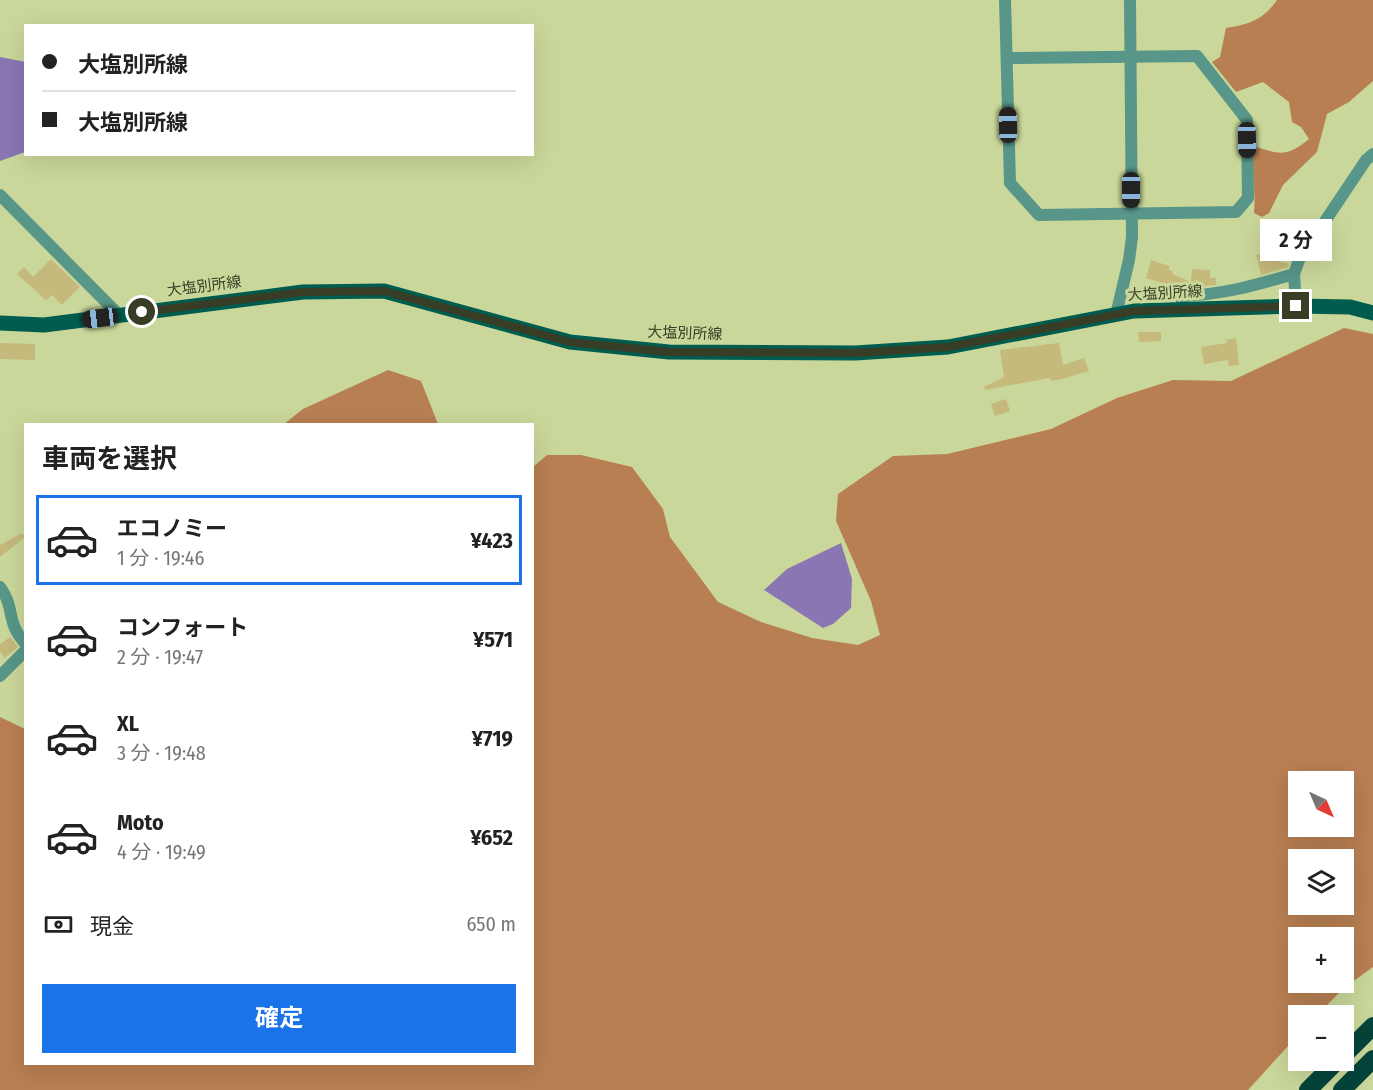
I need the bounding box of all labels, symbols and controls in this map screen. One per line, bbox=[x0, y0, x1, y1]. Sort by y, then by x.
text: 大塩別所線 bbox=[78, 51, 188, 78]
car bbox=[999, 107, 1017, 143]
text: 大塩別所線 bbox=[78, 109, 188, 136]
car bbox=[1238, 122, 1256, 158]
car bbox=[1122, 172, 1140, 208]
callout: 2 分 bbox=[1260, 219, 1332, 261]
text: 2 分 bbox=[1279, 228, 1313, 252]
street label: 大塩別所線 bbox=[166, 272, 242, 300]
street label: 大塩別所線 bbox=[1127, 282, 1203, 304]
route end bbox=[1282, 292, 1309, 319]
route start bbox=[128, 298, 155, 325]
car bbox=[81, 307, 119, 329]
street label: 大塩別所線 bbox=[647, 323, 723, 343]
text: 車両を選択 bbox=[42, 443, 177, 475]
icon: car bbox=[45, 513, 99, 567]
text: エコノミー bbox=[117, 515, 227, 542]
text: ¥423 bbox=[470, 527, 513, 554]
text: 1 分 · 19:46 bbox=[117, 546, 204, 570]
icon: car bbox=[45, 612, 99, 666]
text: コンフォート bbox=[117, 614, 248, 641]
text: ¥571 bbox=[473, 626, 513, 653]
text: 2 分 · 19:47 bbox=[117, 645, 203, 669]
text: XL bbox=[117, 710, 139, 737]
icon: car bbox=[45, 711, 99, 765]
text: ¥719 bbox=[472, 725, 513, 752]
text: 3 分 · 19:48 bbox=[117, 741, 206, 765]
north arrow bbox=[1288, 771, 1354, 837]
map controls bbox=[1288, 771, 1354, 1071]
text: Moto bbox=[117, 809, 164, 836]
icon: car bbox=[45, 810, 99, 864]
text: ¥652 bbox=[470, 824, 513, 851]
text: 4 分 · 19:49 bbox=[117, 840, 206, 864]
button: layers bbox=[1288, 849, 1354, 915]
icon: cash bbox=[42, 908, 75, 941]
text: 650 m bbox=[467, 912, 516, 936]
text: 現金 bbox=[90, 913, 134, 940]
button: + bbox=[1288, 927, 1354, 993]
button: 確定 bbox=[42, 984, 516, 1053]
button: − bbox=[1288, 1005, 1354, 1071]

